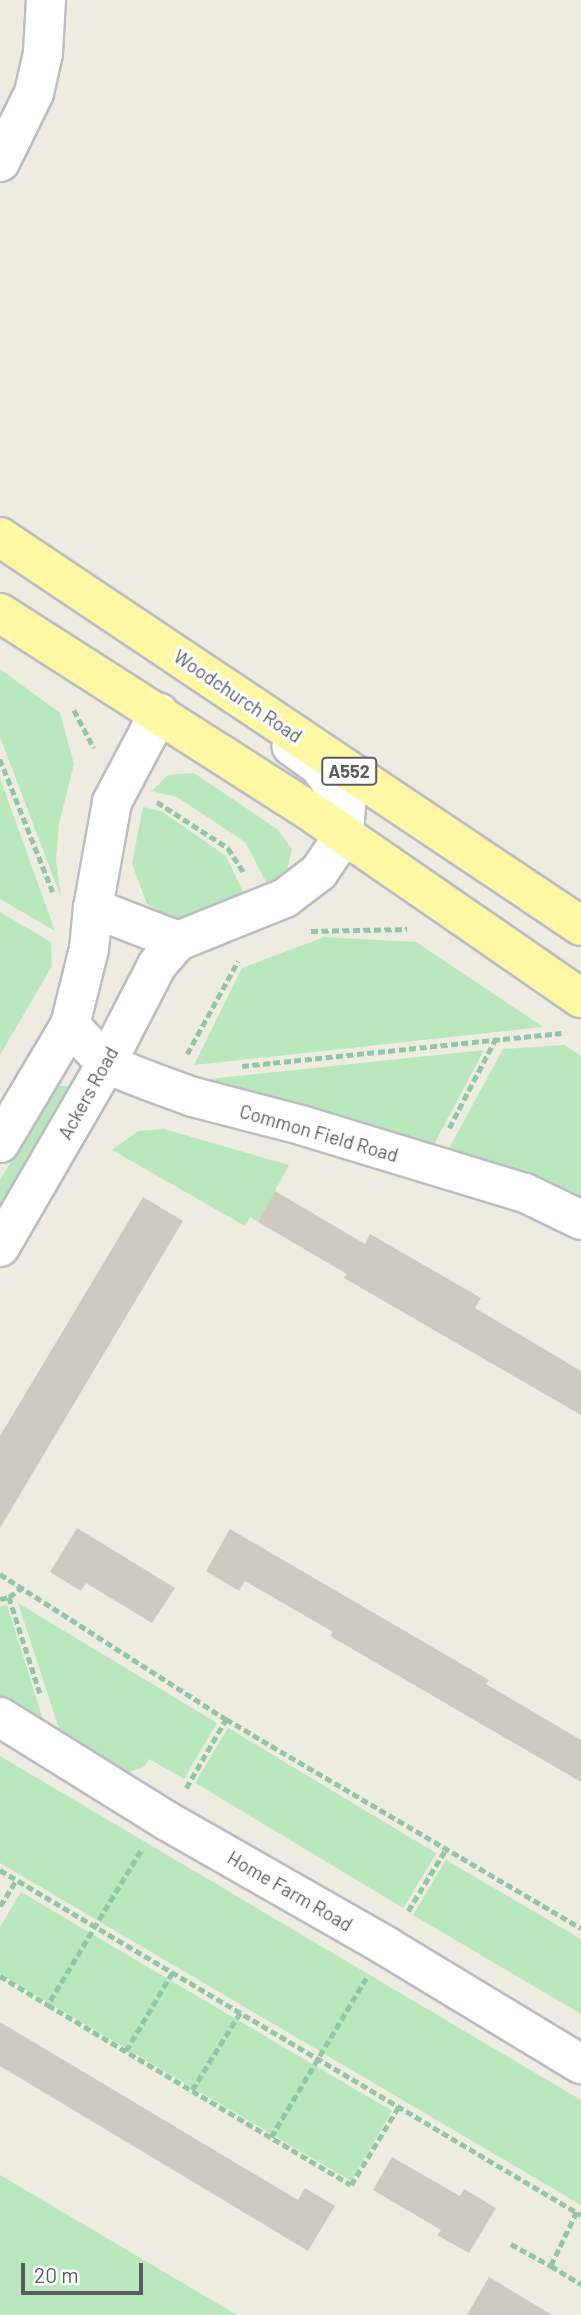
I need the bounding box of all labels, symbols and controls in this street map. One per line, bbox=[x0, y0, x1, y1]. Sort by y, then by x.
street label: Woodchurch Road bbox=[169, 645, 307, 747]
road number: A552 bbox=[321, 756, 377, 786]
street label: Ackers Road bbox=[53, 1043, 123, 1143]
street label: Common Field Road bbox=[237, 1099, 401, 1167]
street label: Home Farm Road bbox=[223, 1846, 357, 1936]
scale bar bbox=[24, 2248, 147, 2292]
text: 20 m bbox=[34, 2262, 79, 2287]

